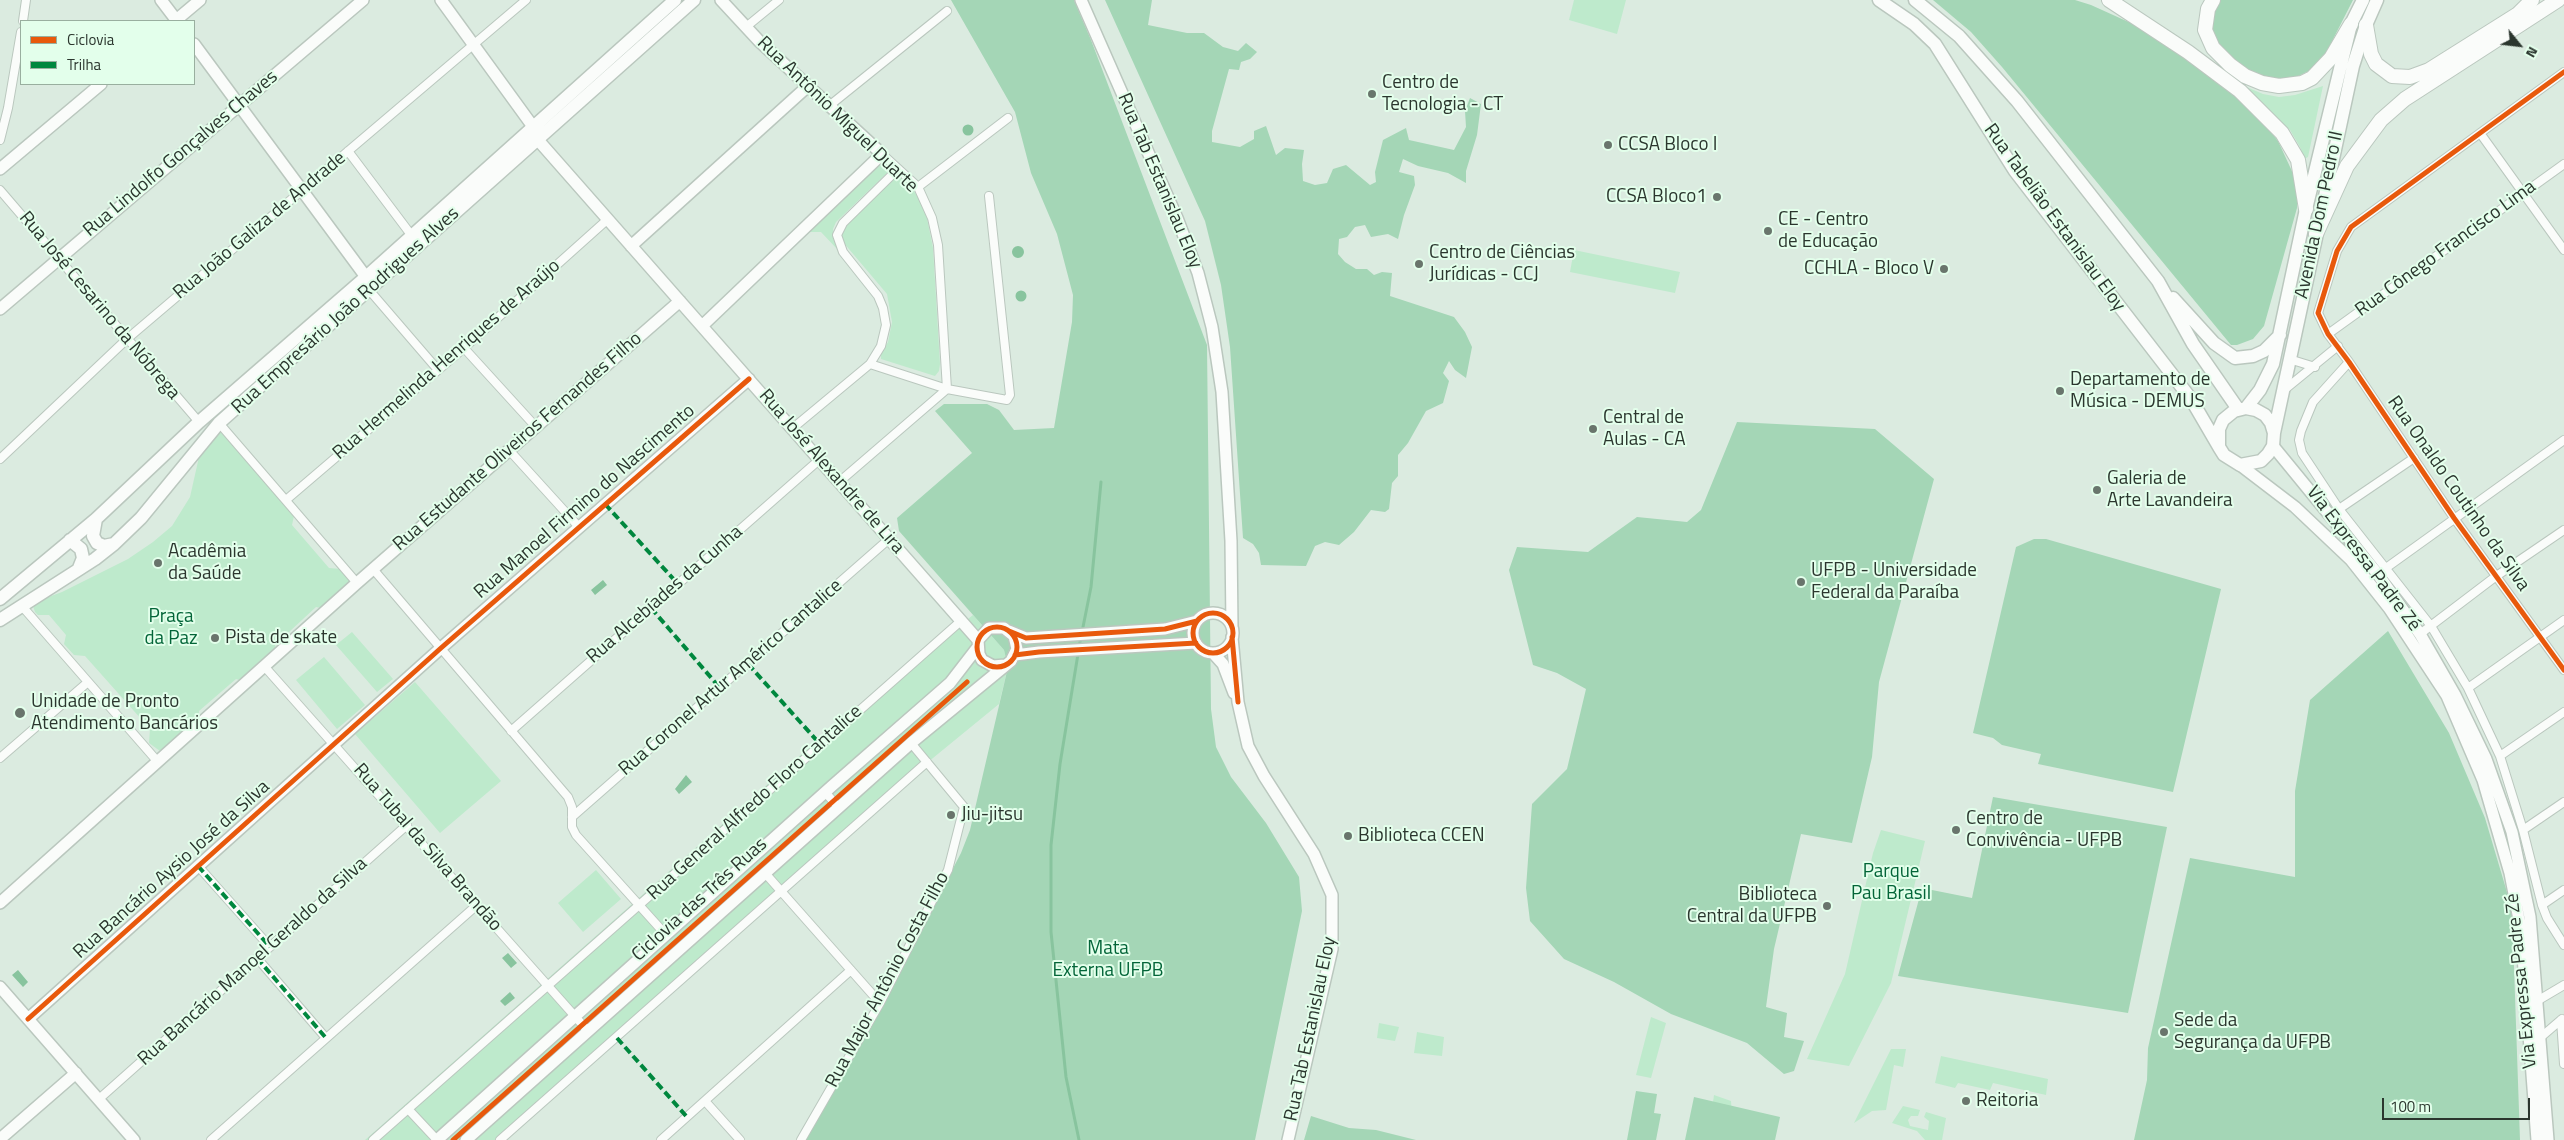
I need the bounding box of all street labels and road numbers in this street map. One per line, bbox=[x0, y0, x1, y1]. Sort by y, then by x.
street label: Rua Antônio Miguel Duarte bbox=[752, 32, 922, 198]
street label: Rua Lindolfo Gonçalves Chaves bbox=[79, 66, 283, 242]
street label: Rua Tab Estanislau Eloy bbox=[1112, 90, 1206, 272]
street label: Rua Tabelião Estanislau Eloy bbox=[1978, 120, 2130, 316]
street label: Avenida Dom Pedro II bbox=[2291, 129, 2349, 301]
street label: Rua João Galiza de Andrade bbox=[169, 147, 351, 305]
street label: Rua Cônego Francisco Lima bbox=[2351, 176, 2541, 322]
street label: Rua Empresário João Rodrigues Alves bbox=[228, 203, 464, 419]
street label: Rua José Cesarino da Nóbrega bbox=[14, 207, 184, 405]
street label: Rua Hermelinda Henriques de Araújo bbox=[329, 255, 565, 465]
street label: Rua Estudante Oliveiros Fernandes Filho bbox=[389, 328, 647, 556]
street label: Rua José Alexandre de Lira bbox=[753, 385, 909, 559]
street label: Rua Onaldo Coutinho da Silva bbox=[2382, 392, 2534, 596]
street label: Rua Manoel Firmino do Nascimento bbox=[470, 400, 700, 604]
street label: Via Expressa Padre Zé bbox=[2301, 482, 2425, 636]
street label: Rua Alcebíades da Cunha bbox=[582, 521, 748, 669]
street label: Rua Coronel Artur Américo Cantalice bbox=[615, 575, 847, 781]
street label: Rua General Alfredo Floro Cantalice bbox=[643, 701, 867, 905]
street label: Rua Tubal da Silva Brandão bbox=[348, 759, 506, 937]
street label: Rua Bancário Aysio José da Silva bbox=[69, 776, 275, 964]
street label: Ciclovia das Três Ruas bbox=[628, 833, 772, 967]
street label: Rua Bancário Manoel Geraldo da Silva bbox=[134, 853, 372, 1071]
street label: Rua Major Antônio Costa Filho bbox=[821, 868, 955, 1092]
street label: Via Expressa Padre Zé bbox=[2501, 892, 2543, 1070]
street label: Rua Tab Estanislau Eloy bbox=[1280, 935, 1342, 1123]

